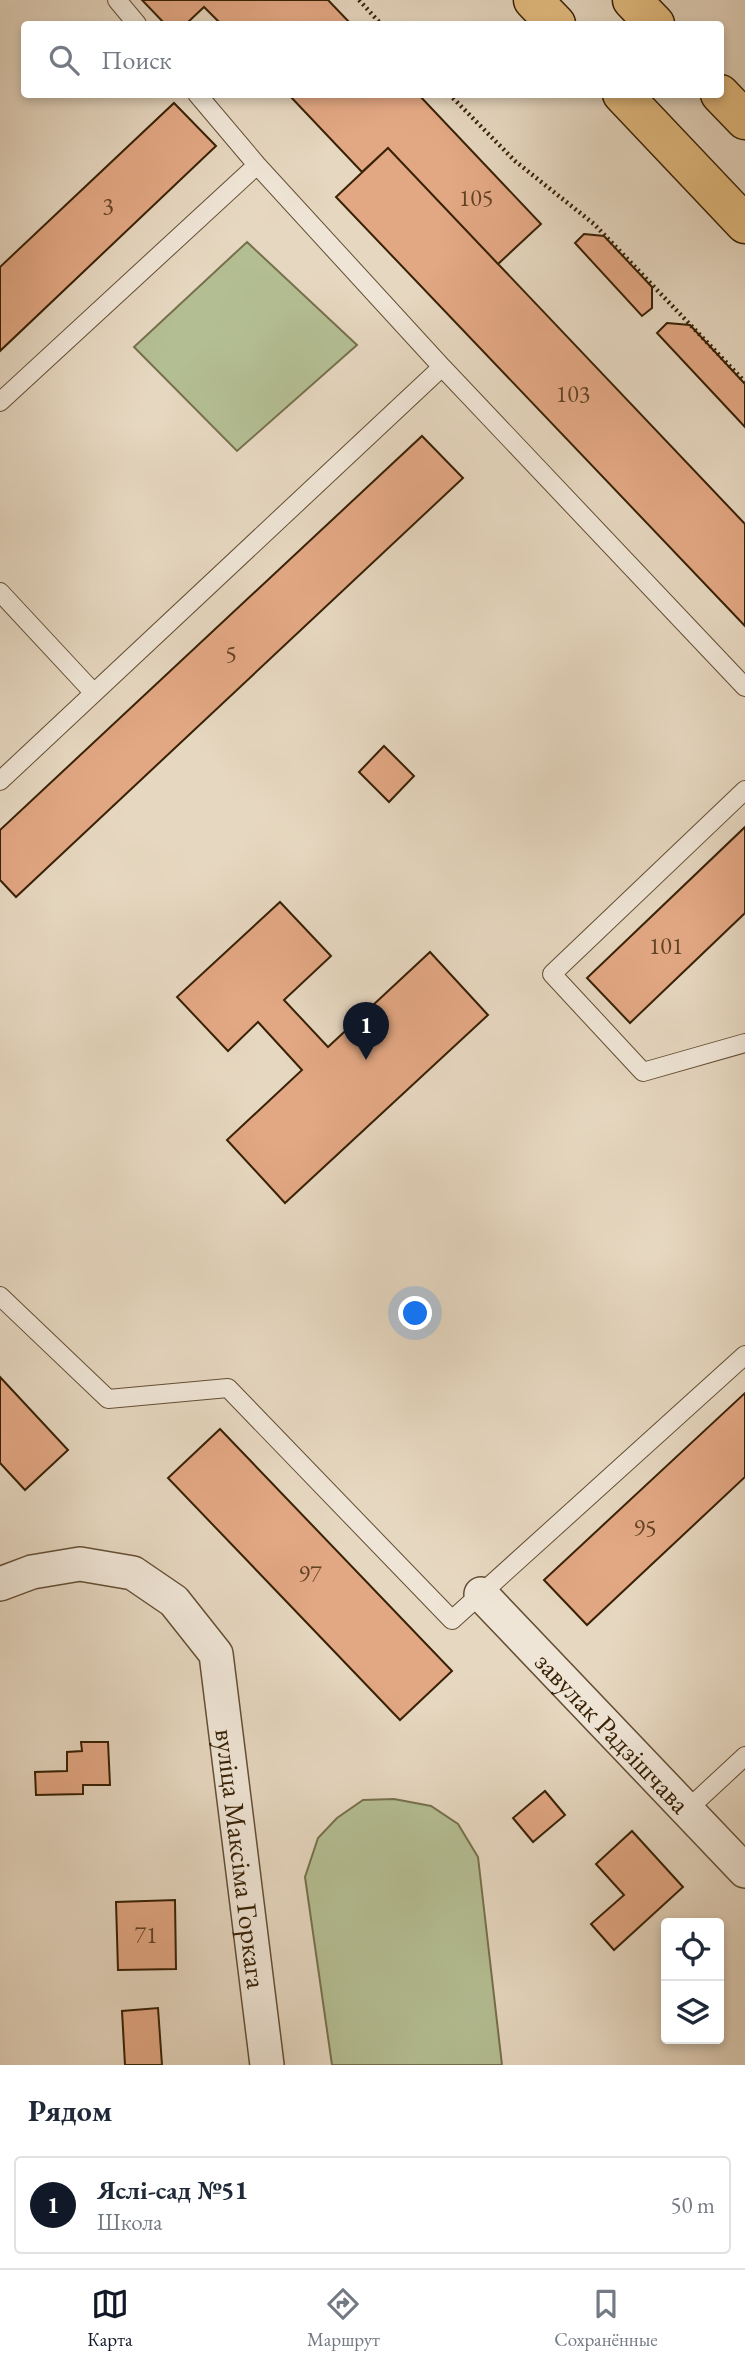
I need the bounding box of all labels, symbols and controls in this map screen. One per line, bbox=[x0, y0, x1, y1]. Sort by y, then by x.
search box bbox=[21, 21, 724, 98]
icon: search bbox=[45, 41, 83, 79]
text: Поиск bbox=[101, 43, 172, 77]
house number: 105 bbox=[459, 182, 493, 213]
house number: 3 bbox=[102, 190, 114, 221]
house number: 103 bbox=[556, 378, 590, 409]
house number: 5 bbox=[225, 638, 237, 669]
house number: 101 bbox=[649, 930, 683, 961]
pin: 1 bbox=[343, 1002, 389, 1060]
your location bbox=[398, 1296, 432, 1330]
house number: 95 bbox=[633, 1512, 657, 1543]
house number: 97 bbox=[298, 1558, 322, 1589]
street label: завулак Радзішчава bbox=[527, 1644, 699, 1821]
street label: вуліца Максіма Горкага bbox=[207, 1727, 275, 1991]
map controls bbox=[661, 1918, 724, 2044]
button: locate bbox=[661, 1918, 724, 1981]
house number: 71 bbox=[134, 1919, 158, 1950]
button: layers bbox=[661, 1981, 724, 2044]
text: Рядом bbox=[28, 2091, 112, 2130]
text: Яслі-сад №51 bbox=[97, 2173, 248, 2207]
text: 1 bbox=[47, 2190, 59, 2220]
text: 50 m bbox=[670, 2190, 715, 2220]
text: Школа bbox=[97, 2207, 162, 2237]
tab: Карта bbox=[87, 2285, 133, 2352]
tab: Маршрут bbox=[307, 2285, 380, 2352]
tab: Сохранённые bbox=[554, 2285, 658, 2352]

